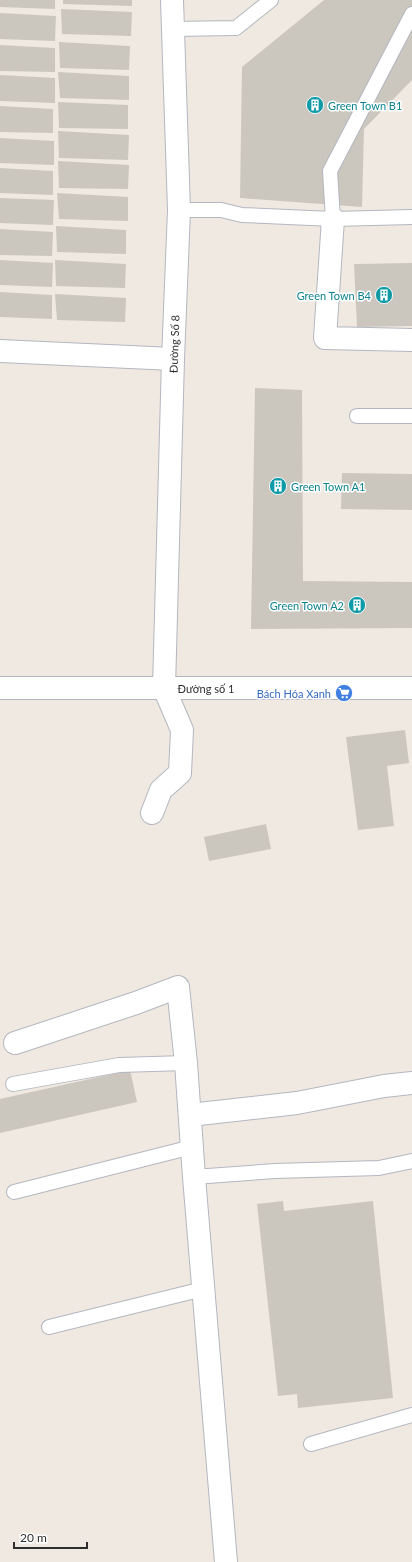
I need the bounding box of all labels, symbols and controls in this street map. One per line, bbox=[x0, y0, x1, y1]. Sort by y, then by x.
building icon: Green Town B1 bbox=[305, 95, 325, 115]
place label: Green Town B1 bbox=[328, 99, 402, 112]
building icon: Green Town B4 bbox=[374, 285, 394, 305]
place label: Green Town B4 bbox=[297, 289, 372, 302]
street label: Đường Số 8 bbox=[166, 315, 182, 373]
building icon: Green Town A1 bbox=[268, 476, 288, 496]
place label: Green Town A1 bbox=[291, 480, 365, 493]
building icon: Green Town A2 bbox=[347, 595, 367, 615]
place label: Green Town A2 bbox=[270, 599, 344, 612]
street label: Đường số 1 bbox=[178, 682, 234, 695]
supermarket icon: Bách Hóa Xanh bbox=[334, 683, 354, 703]
place label: Bách Hóa Xanh bbox=[257, 687, 331, 700]
scale bar bbox=[14, 1524, 87, 1550]
text: 20 m bbox=[20, 1530, 47, 1545]

